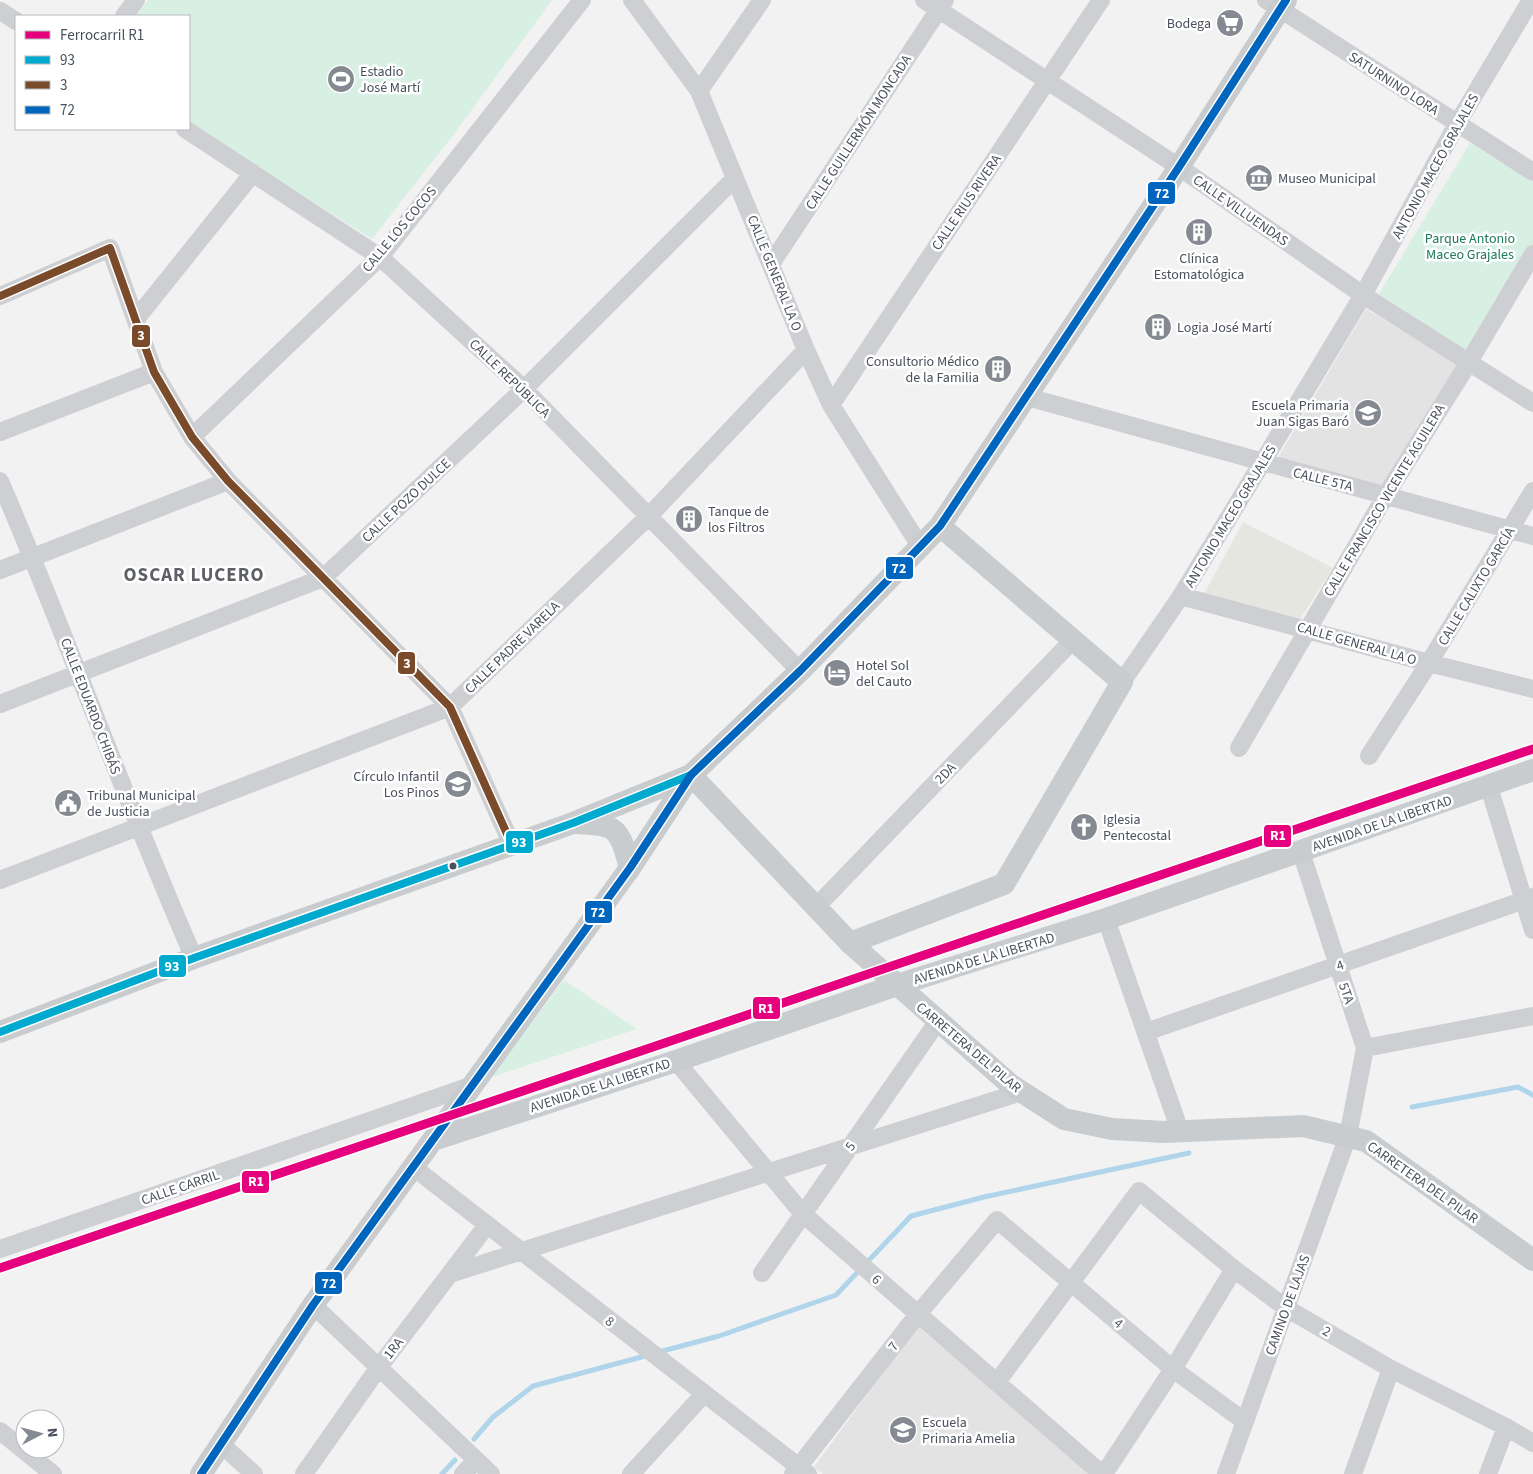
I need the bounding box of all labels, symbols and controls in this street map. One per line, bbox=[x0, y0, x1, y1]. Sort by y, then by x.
supermarket icon: Bodega bbox=[1215, 8, 1245, 38]
place label: Bodega bbox=[1167, 14, 1211, 34]
legend bbox=[15, 15, 190, 130]
text: Ferrocarril R1 bbox=[60, 25, 144, 46]
street label: SATURNINO LORA bbox=[1344, 47, 1443, 121]
text: 93 bbox=[60, 50, 75, 71]
street label: CALLE GUILLERMÓN MONCADA bbox=[801, 51, 917, 214]
place label: Estadio José Martí bbox=[360, 62, 421, 98]
sports icon: Estadio José Martí bbox=[326, 64, 356, 94]
text: 3 bbox=[60, 75, 67, 96]
street label: ANTONIO MACEO GRAJALES bbox=[1388, 90, 1484, 243]
text: 72 bbox=[60, 100, 75, 121]
street label: CALLE RIUS RIVERA bbox=[927, 150, 1007, 255]
museum icon: Museo Municipal bbox=[1244, 163, 1274, 193]
place label: Museo Municipal bbox=[1278, 169, 1376, 189]
street label: CALLE VILLUENDAS bbox=[1189, 170, 1292, 251]
line badge: 72 bbox=[1147, 181, 1176, 205]
street label: CALLE LOS COCOS bbox=[358, 182, 442, 277]
text: 72 bbox=[1155, 184, 1169, 204]
street label: CALLE GENERAL LA O bbox=[742, 212, 806, 334]
building icon: Clínica Estomatológica bbox=[1184, 217, 1214, 247]
park label: Parque Antonio Maceo Grajales bbox=[1425, 229, 1515, 265]
place label: Clínica Estomatológica bbox=[1154, 249, 1244, 285]
building icon: Logia José Martí bbox=[1143, 312, 1173, 342]
place label: Logia José Martí bbox=[1177, 318, 1272, 338]
line badge: 3 bbox=[131, 324, 151, 348]
text: 3 bbox=[137, 326, 145, 346]
street label: CALLE REPÚBLICA bbox=[464, 335, 555, 423]
place label: Consultorio Médico de la Familia bbox=[866, 352, 979, 388]
building icon: Consultorio Médico de la Familia bbox=[983, 354, 1013, 384]
place label: Escuela Primaria Juan Sigas Baró bbox=[1251, 396, 1349, 432]
school or university icon: Escuela Primaria Juan Sigas Baró bbox=[1353, 398, 1383, 428]
street label: CALLE FRANCISCO VICENTE AGUILERA bbox=[1319, 400, 1451, 600]
street label: ANTONIO MACEO GRAJALES bbox=[1180, 441, 1281, 592]
street label: CALLE POZO DULCE bbox=[358, 454, 456, 547]
street label: CALLE 5TA bbox=[1291, 463, 1355, 497]
place label: Tanque de los Filtros bbox=[708, 502, 769, 538]
building icon: Tanque de los Filtros bbox=[674, 504, 704, 534]
street label: CALLE CALIXTO GARCÍA bbox=[1434, 523, 1520, 650]
line badge: 72 bbox=[885, 556, 914, 580]
text: 72 bbox=[892, 559, 906, 579]
district label: OSCAR LUCERO bbox=[124, 562, 264, 589]
street label: CALLE PADRE VARELA bbox=[461, 597, 565, 698]
street label: CALLE GENERAL LA O bbox=[1295, 617, 1419, 671]
street label: CALLE EDUARDO CHIBÁS bbox=[55, 635, 125, 777]
line badge: 3 bbox=[397, 651, 416, 675]
text: 3 bbox=[403, 654, 411, 674]
place label: Hotel Sol del Cauto bbox=[856, 656, 912, 692]
hotel icon: Hotel Sol del Cauto bbox=[822, 658, 852, 688]
street label: 2DA bbox=[931, 758, 961, 789]
place label: Círculo Infantil Los Pinos bbox=[353, 767, 439, 803]
school or university icon: Círculo Infantil Los Pinos bbox=[443, 769, 473, 799]
place label: Tribunal Municipal de Justicia bbox=[87, 786, 196, 822]
public building icon: Tribunal Municipal de Justicia bbox=[53, 788, 83, 818]
street label: AVENIDA DE LA LIBERTAD bbox=[1310, 791, 1455, 857]
place label: Iglesia Pentecostal bbox=[1103, 810, 1171, 846]
church icon: Iglesia Pentecostal bbox=[1069, 812, 1099, 842]
line badge: R1 bbox=[1263, 824, 1292, 848]
text: R1 bbox=[1270, 826, 1286, 846]
line badge: 93 bbox=[505, 830, 534, 854]
text: 93 bbox=[512, 833, 526, 853]
unlabelled marker bbox=[448, 861, 458, 871]
line badge: 72 bbox=[584, 900, 613, 924]
text: 72 bbox=[591, 903, 605, 923]
street label: AVENIDA DE LA LIBERTAD bbox=[911, 928, 1057, 990]
line badge: 93 bbox=[158, 954, 187, 978]
street label: 4 bbox=[1334, 955, 1347, 977]
text: 93 bbox=[165, 957, 179, 977]
street label: 5TA bbox=[1333, 980, 1359, 1007]
line badge: R1 bbox=[752, 996, 781, 1020]
street label: CARRETERA DEL PILAR bbox=[911, 998, 1025, 1098]
text: R1 bbox=[758, 999, 774, 1019]
street label: AVENIDA DE LA LIBERTAD bbox=[527, 1054, 673, 1118]
street label: CARRETERA DEL PILAR bbox=[1363, 1137, 1482, 1229]
street label: 5 bbox=[841, 1138, 861, 1155]
street label: CALLE CARRIL bbox=[139, 1165, 222, 1211]
line badge: R1 bbox=[241, 1170, 270, 1194]
text: R1 bbox=[248, 1172, 264, 1192]
street label: CAMINO DE LAJAS bbox=[1260, 1252, 1315, 1358]
street label: 6 bbox=[867, 1270, 886, 1290]
line badge: 72 bbox=[314, 1271, 343, 1295]
text: 72 bbox=[322, 1274, 336, 1294]
street label: 8 bbox=[600, 1312, 618, 1332]
street label: 4 bbox=[1109, 1314, 1127, 1334]
street label: 2 bbox=[1318, 1321, 1335, 1342]
street label: 1RA bbox=[379, 1333, 409, 1364]
street label: 7 bbox=[884, 1338, 904, 1356]
north arrow bbox=[15, 1409, 65, 1459]
place label: Escuela Primaria Amelia bbox=[922, 1413, 1015, 1449]
school or university icon: Escuela Primaria Amelia bbox=[888, 1415, 918, 1445]
text: N bbox=[42, 1427, 62, 1438]

